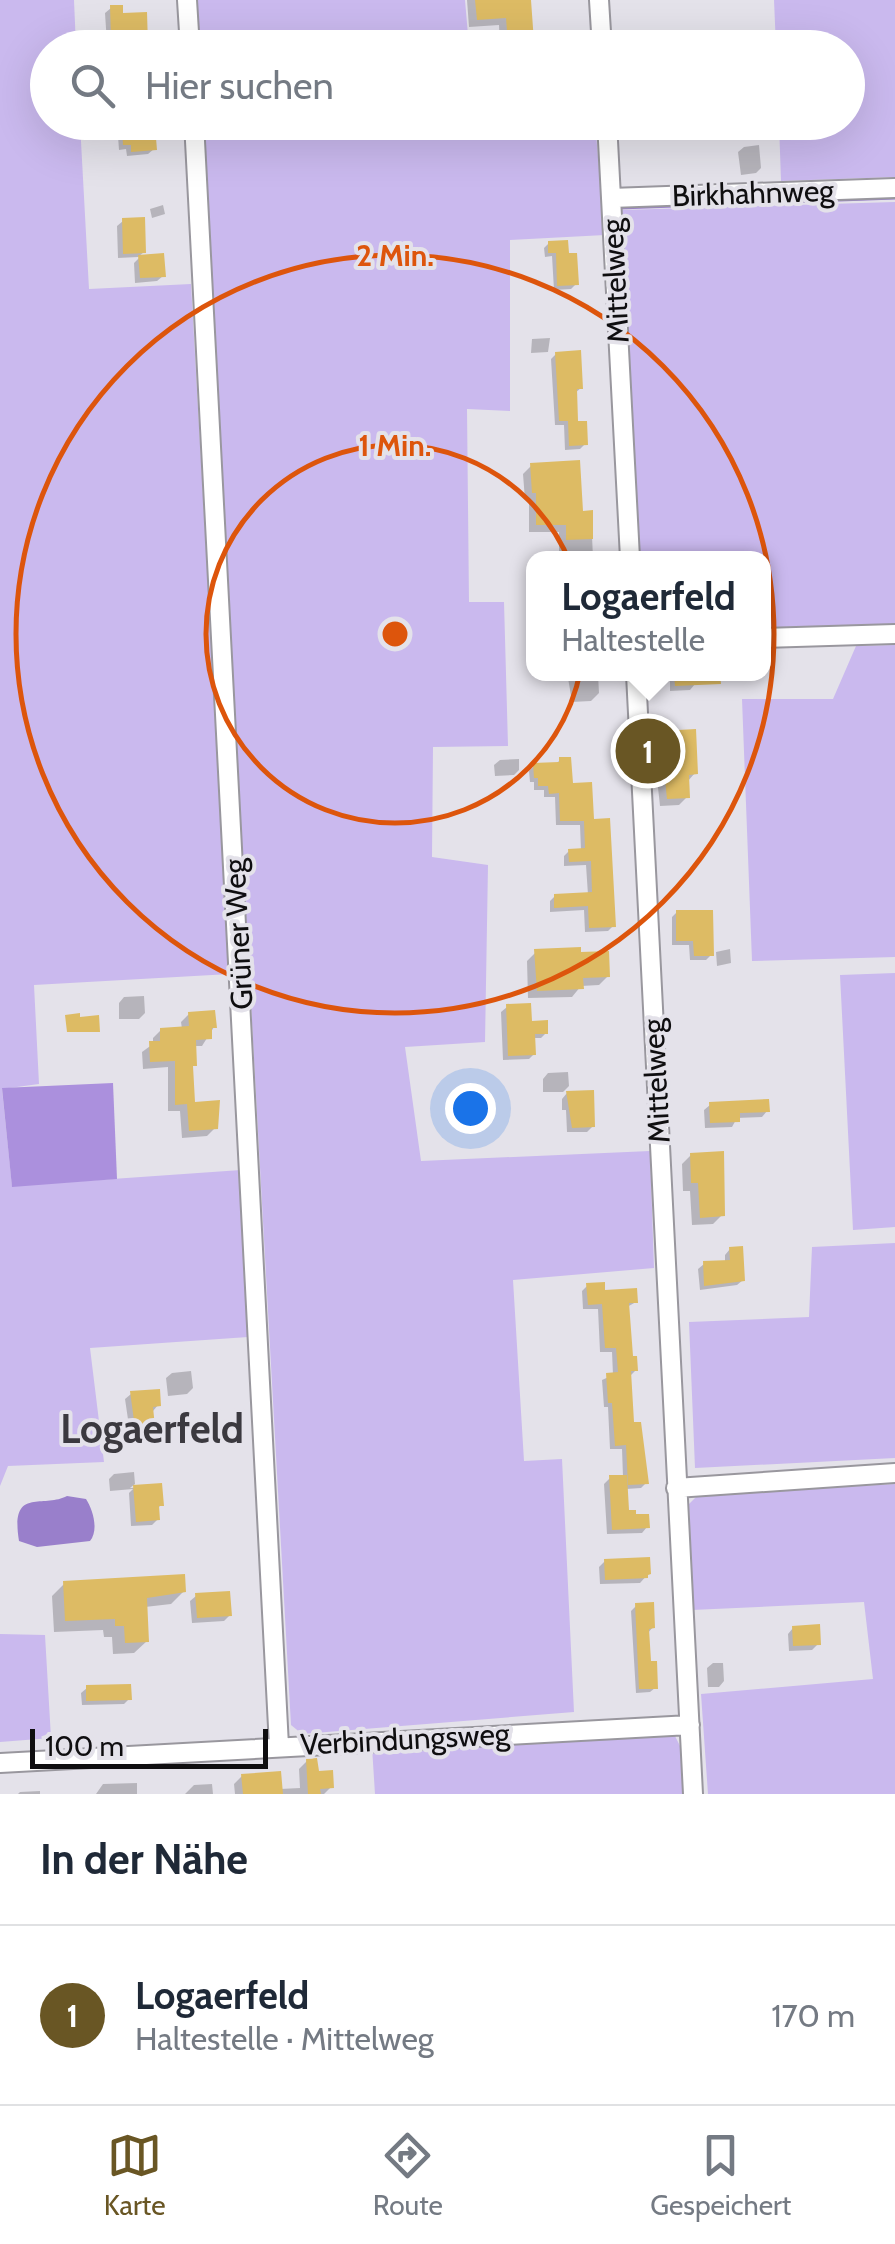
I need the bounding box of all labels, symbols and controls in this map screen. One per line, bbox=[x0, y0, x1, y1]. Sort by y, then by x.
search box bbox=[30, 30, 865, 140]
icon: search bbox=[65, 58, 120, 113]
text: Hier suchen bbox=[145, 62, 334, 109]
street label: Birkhahnweg bbox=[671, 172, 836, 214]
street label: Mittelweg bbox=[593, 217, 637, 344]
text: 2 Min. bbox=[356, 237, 434, 274]
text: 1 Min. bbox=[359, 427, 431, 464]
popup bbox=[526, 551, 771, 681]
text: Logaerfeld bbox=[561, 573, 736, 620]
centre of rings bbox=[377, 616, 413, 652]
text: Haltestelle bbox=[561, 620, 705, 659]
pin: 1 bbox=[616, 714, 680, 788]
street label: Grüner Weg bbox=[216, 857, 260, 1010]
street label: Mittelweg bbox=[634, 1017, 678, 1144]
your location bbox=[445, 1083, 496, 1134]
district label: Logaerfeld bbox=[60, 1404, 244, 1453]
street label: Verbindungsweg bbox=[299, 1715, 512, 1763]
scale bar bbox=[30, 1724, 268, 1768]
text: 100 m bbox=[45, 1729, 124, 1763]
text: In der Nähe bbox=[40, 1833, 248, 1885]
text: Logaerfeld bbox=[135, 1972, 309, 2019]
text: 1 bbox=[67, 1996, 78, 2035]
text: 170 m bbox=[771, 1996, 855, 2035]
text: Haltestelle · Mittelweg bbox=[135, 2019, 434, 2058]
tab: Karte bbox=[104, 2128, 165, 2222]
tab: Route bbox=[373, 2128, 443, 2222]
tab: Gespeichert bbox=[650, 2128, 791, 2222]

